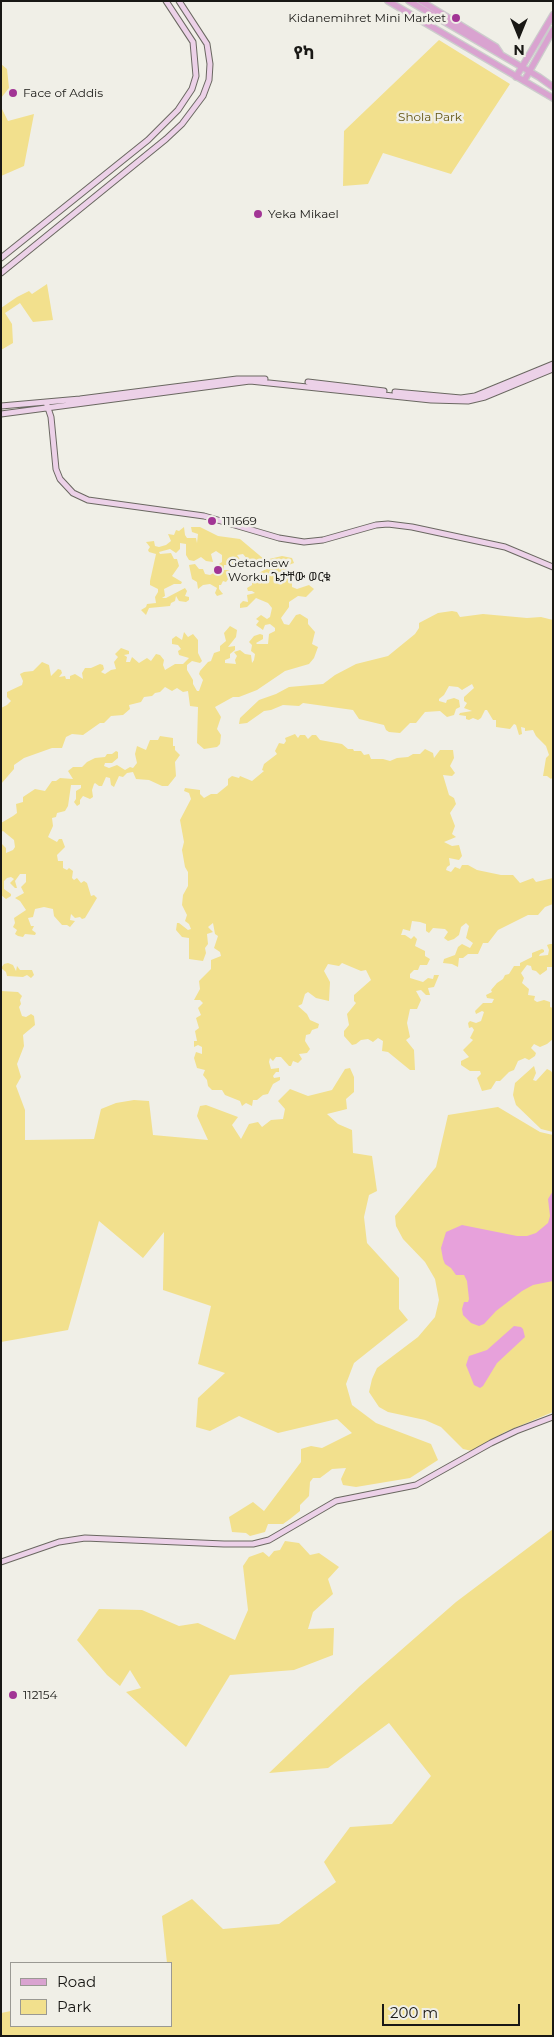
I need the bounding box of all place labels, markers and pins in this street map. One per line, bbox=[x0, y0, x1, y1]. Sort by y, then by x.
place label: Kidanemihret Mini Market bbox=[288, 11, 446, 25]
marker: Kidanemihret Mini Market bbox=[450, 12, 462, 24]
place label: Face of Addis bbox=[23, 86, 103, 100]
marker: Face of Addis bbox=[7, 87, 19, 99]
place label: Yeka Mikael bbox=[268, 207, 339, 221]
marker: Yeka Mikael bbox=[252, 208, 264, 220]
place label: 111669 bbox=[222, 514, 257, 528]
marker: 111669 bbox=[206, 515, 218, 527]
place label: Getachew Worku ጌታቸው ወርቁ bbox=[228, 556, 331, 584]
marker: Getachew Worku ጌታቸው ወርቁ bbox=[212, 564, 224, 576]
place label: 112154 bbox=[23, 1688, 58, 1702]
marker: 112154 bbox=[7, 1689, 19, 1701]

